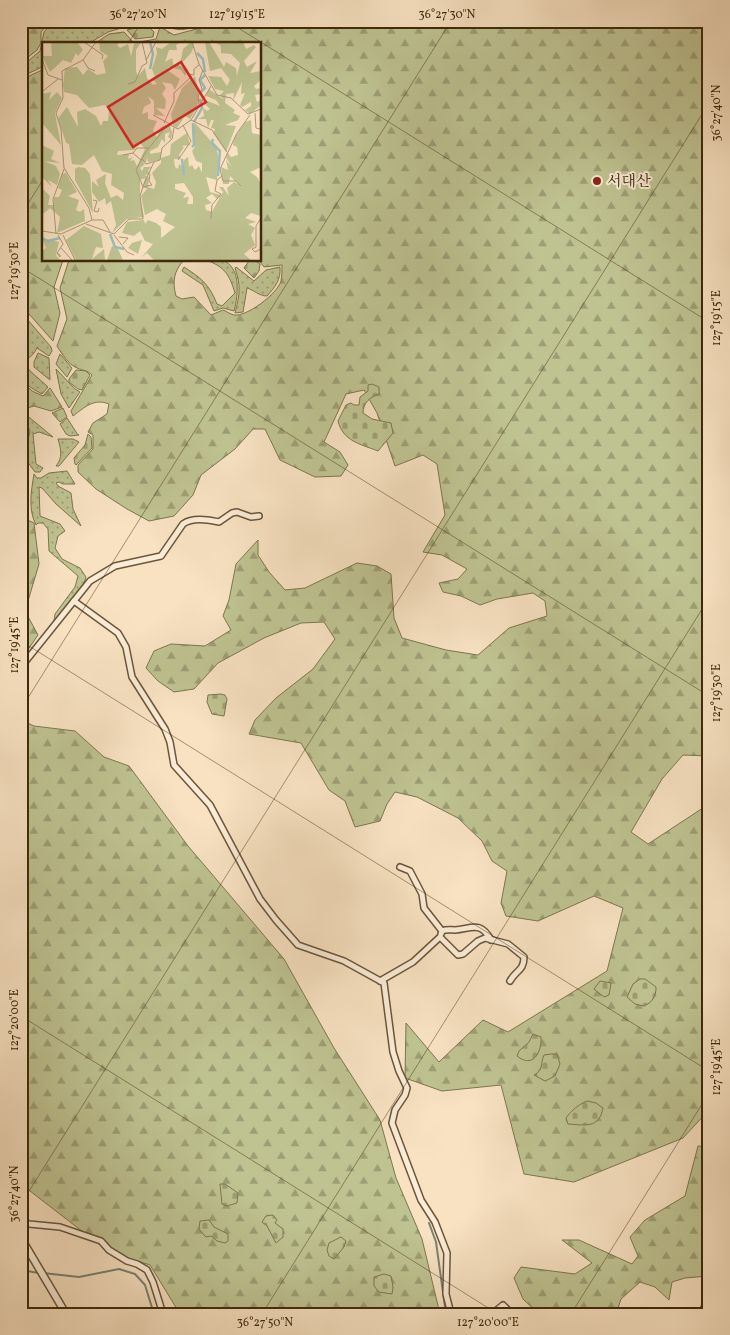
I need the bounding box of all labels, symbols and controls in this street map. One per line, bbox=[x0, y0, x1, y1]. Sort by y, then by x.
text: 36°27'20"N bbox=[109, 7, 167, 23]
text: 127°19'15"E bbox=[209, 7, 265, 23]
text: 36°27'30"N bbox=[419, 7, 476, 23]
inset map bbox=[42, 42, 261, 261]
text: 36°27'40"N bbox=[709, 84, 725, 141]
place label: 서대산 bbox=[607, 172, 651, 193]
marker: 서대산 bbox=[591, 175, 603, 187]
text: 127°19'30"E bbox=[7, 242, 23, 300]
text: 127°19'15"E bbox=[709, 290, 725, 346]
text: 127°19'45"E bbox=[7, 616, 23, 674]
text: 127°19'30"E bbox=[709, 664, 725, 722]
text: 127°20'00"E bbox=[7, 989, 23, 1051]
text: 127°19'45"E bbox=[709, 1038, 725, 1096]
text: 36°27'40"N bbox=[7, 1165, 23, 1222]
text: 36°27'50"N bbox=[237, 1315, 293, 1331]
text: 127°20'00"E bbox=[457, 1315, 519, 1331]

